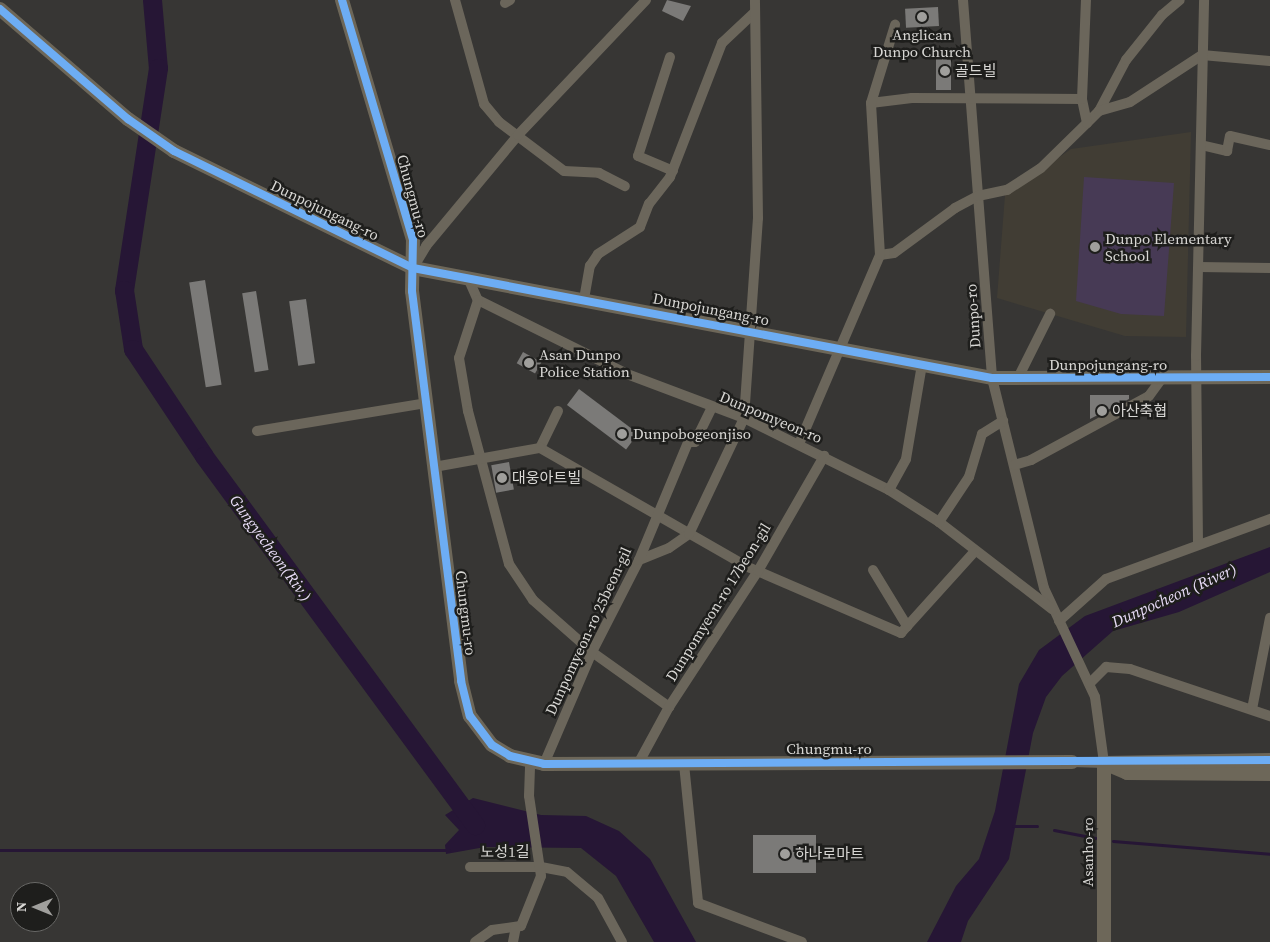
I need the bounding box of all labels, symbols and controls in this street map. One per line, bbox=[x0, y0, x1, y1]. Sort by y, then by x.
marker: Anglican Dunpo Church bbox=[916, 11, 928, 23]
place label: Anglican Dunpo Church bbox=[873, 25, 971, 60]
place label: 골드빌 bbox=[955, 62, 996, 80]
marker: 골드빌 bbox=[939, 65, 951, 77]
street label: Chungmu-ro bbox=[393, 152, 433, 240]
street label: Dunpojungang-ro bbox=[268, 176, 382, 244]
place label: Dunpo Elementary School bbox=[1105, 229, 1232, 264]
marker: Dunpo Elementary School bbox=[1089, 241, 1101, 253]
street label: Dunpo-ro bbox=[962, 283, 984, 349]
street label: Dunpojungang-ro bbox=[651, 289, 771, 329]
place label: Asan Dunpo Police Station bbox=[539, 345, 630, 380]
street label: Dunpojungang-ro bbox=[1049, 356, 1167, 374]
marker: Asan Dunpo Police Station bbox=[523, 357, 535, 369]
street label: Dunpomyeon-ro bbox=[717, 387, 825, 447]
place label: 아산축협 bbox=[1112, 402, 1167, 420]
marker: 아산축협 bbox=[1096, 405, 1108, 417]
place label: Dunpobogeonjiso bbox=[633, 425, 751, 443]
marker: Dunpobogeonjiso bbox=[615, 427, 629, 441]
place label: 대웅아트빌 bbox=[512, 469, 581, 487]
marker: 대웅아트빌 bbox=[496, 472, 508, 484]
water label: Gungyecheon(Riv.) bbox=[226, 491, 316, 605]
street label: Dunpomyeon-ro 17beon-gil bbox=[662, 520, 774, 684]
street label: Dunpomyeon-ro 25beon-gil bbox=[541, 544, 635, 718]
water label: Dunpocheon (River) bbox=[1108, 559, 1240, 631]
street label: Chungmu-ro bbox=[452, 570, 480, 656]
street label: Chungmu-ro bbox=[786, 740, 872, 758]
street label: Asanho-ro bbox=[1079, 817, 1097, 887]
street label: 노성1길 bbox=[481, 843, 529, 861]
place label: 하나로마트 bbox=[795, 845, 864, 863]
marker: 하나로마트 bbox=[779, 848, 791, 860]
north arrow bbox=[10, 882, 60, 932]
text: N bbox=[11, 902, 31, 912]

